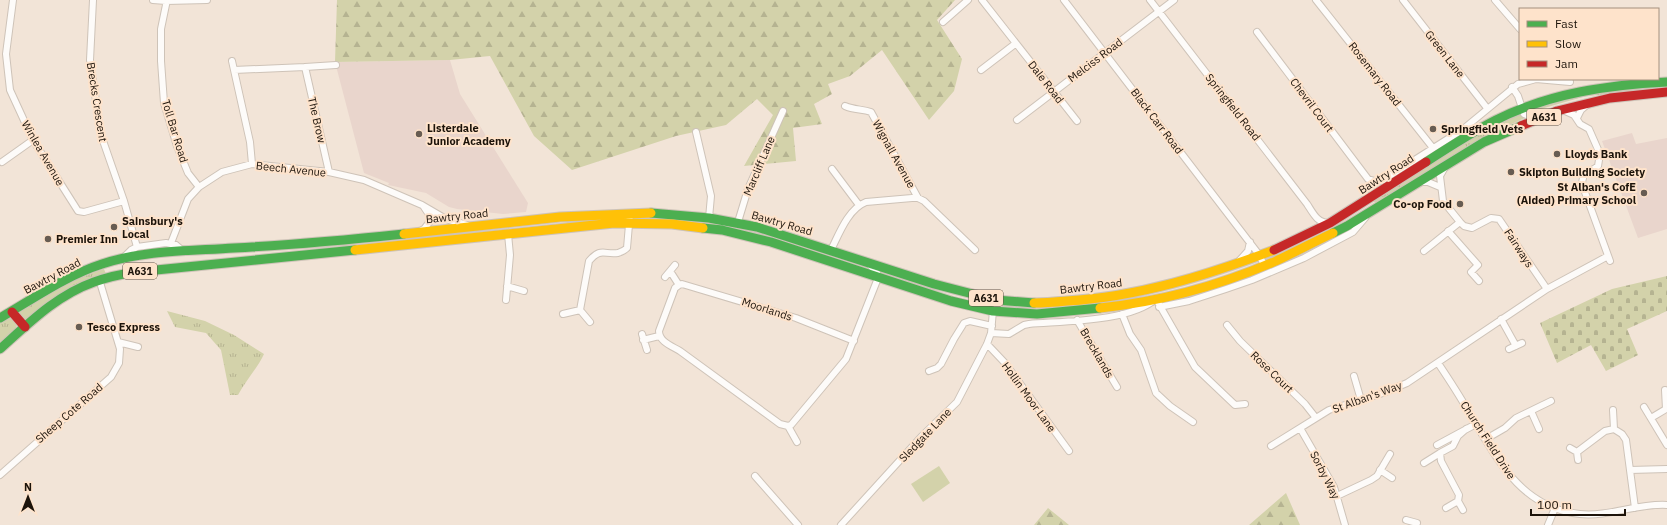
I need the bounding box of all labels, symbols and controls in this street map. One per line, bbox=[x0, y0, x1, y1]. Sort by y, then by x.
legend bbox=[1519, 8, 1659, 80]
text: Fast bbox=[1555, 16, 1578, 31]
street label: Green Lane bbox=[1422, 28, 1468, 80]
street label: Melciss Road bbox=[1065, 35, 1125, 85]
text: Slow bbox=[1555, 36, 1581, 51]
street label: Rosemary Road bbox=[1346, 39, 1404, 109]
text: Jam bbox=[1555, 56, 1578, 71]
street label: Dale Road bbox=[1025, 58, 1067, 106]
street label: Brecks Crescent bbox=[84, 61, 110, 143]
street label: Springfield Road bbox=[1203, 71, 1263, 143]
street label: Chevril Court bbox=[1287, 75, 1337, 135]
street label: Black Carr Road bbox=[1128, 85, 1186, 157]
street label: The Brow bbox=[305, 96, 329, 145]
street label: Toll Bar Road bbox=[159, 98, 191, 164]
road number: A631 bbox=[1527, 109, 1561, 125]
street label: Wignall Avenue bbox=[870, 117, 918, 191]
street label: Winlea Avenue bbox=[19, 118, 67, 188]
place label: Listerdale Junior Academy bbox=[427, 121, 511, 148]
place label: Springfield Vets bbox=[1441, 122, 1524, 136]
marker: Springfield Vets bbox=[1428, 124, 1438, 134]
marker: Listerdale Junior Academy bbox=[414, 129, 424, 139]
street label: Marcliff Lane bbox=[740, 134, 778, 198]
place label: Lloyds Bank bbox=[1565, 147, 1628, 161]
marker: Lloyds Bank bbox=[1552, 149, 1562, 159]
street label: Bawtry Road bbox=[1356, 151, 1416, 197]
street label: Beech Avenue bbox=[255, 158, 327, 180]
place label: Skipton Building Society bbox=[1519, 165, 1645, 179]
marker: Skipton Building Society bbox=[1506, 167, 1516, 177]
place label: St Alban's CofE (Aided) Primary School bbox=[1517, 180, 1637, 207]
marker: St Alban's CofE (Aided) Primary School bbox=[1639, 188, 1649, 198]
place label: Co-op Food bbox=[1393, 197, 1452, 211]
marker: Co-op Food bbox=[1455, 199, 1465, 209]
street label: Bawtry Road bbox=[425, 206, 489, 226]
street label: Bawtry Road bbox=[750, 208, 814, 238]
place label: Sainsbury's Local bbox=[122, 214, 183, 241]
marker: Sainsbury's Local bbox=[109, 222, 119, 232]
street label: Fairways bbox=[1501, 226, 1537, 270]
place label: Premier Inn bbox=[56, 232, 118, 246]
marker: Premier Inn bbox=[43, 234, 53, 244]
street label: Bawtry Road bbox=[21, 255, 83, 297]
road number: A631 bbox=[123, 263, 157, 279]
street label: Bawtry Road bbox=[1059, 275, 1123, 297]
road number: A631 bbox=[969, 290, 1003, 306]
street label: Moorlands bbox=[740, 294, 794, 324]
place label: Tesco Express bbox=[87, 320, 160, 334]
marker: Tesco Express bbox=[74, 322, 84, 332]
street label: Brecklands bbox=[1077, 326, 1117, 380]
street label: Rose Court bbox=[1248, 348, 1296, 396]
street label: Hollin Moor Lane bbox=[999, 359, 1059, 435]
street label: St Alban's Way bbox=[1330, 378, 1404, 416]
street label: Sheep Cote Road bbox=[33, 380, 105, 446]
street label: Church Field Drive bbox=[1458, 398, 1518, 482]
street label: Sledgate Lane bbox=[896, 405, 954, 465]
street label: Sorby Way bbox=[1307, 449, 1343, 502]
north arrow bbox=[8, 477, 48, 517]
text: N bbox=[24, 480, 32, 494]
scale bar bbox=[1531, 491, 1625, 517]
text: 100 m bbox=[1537, 497, 1572, 512]

